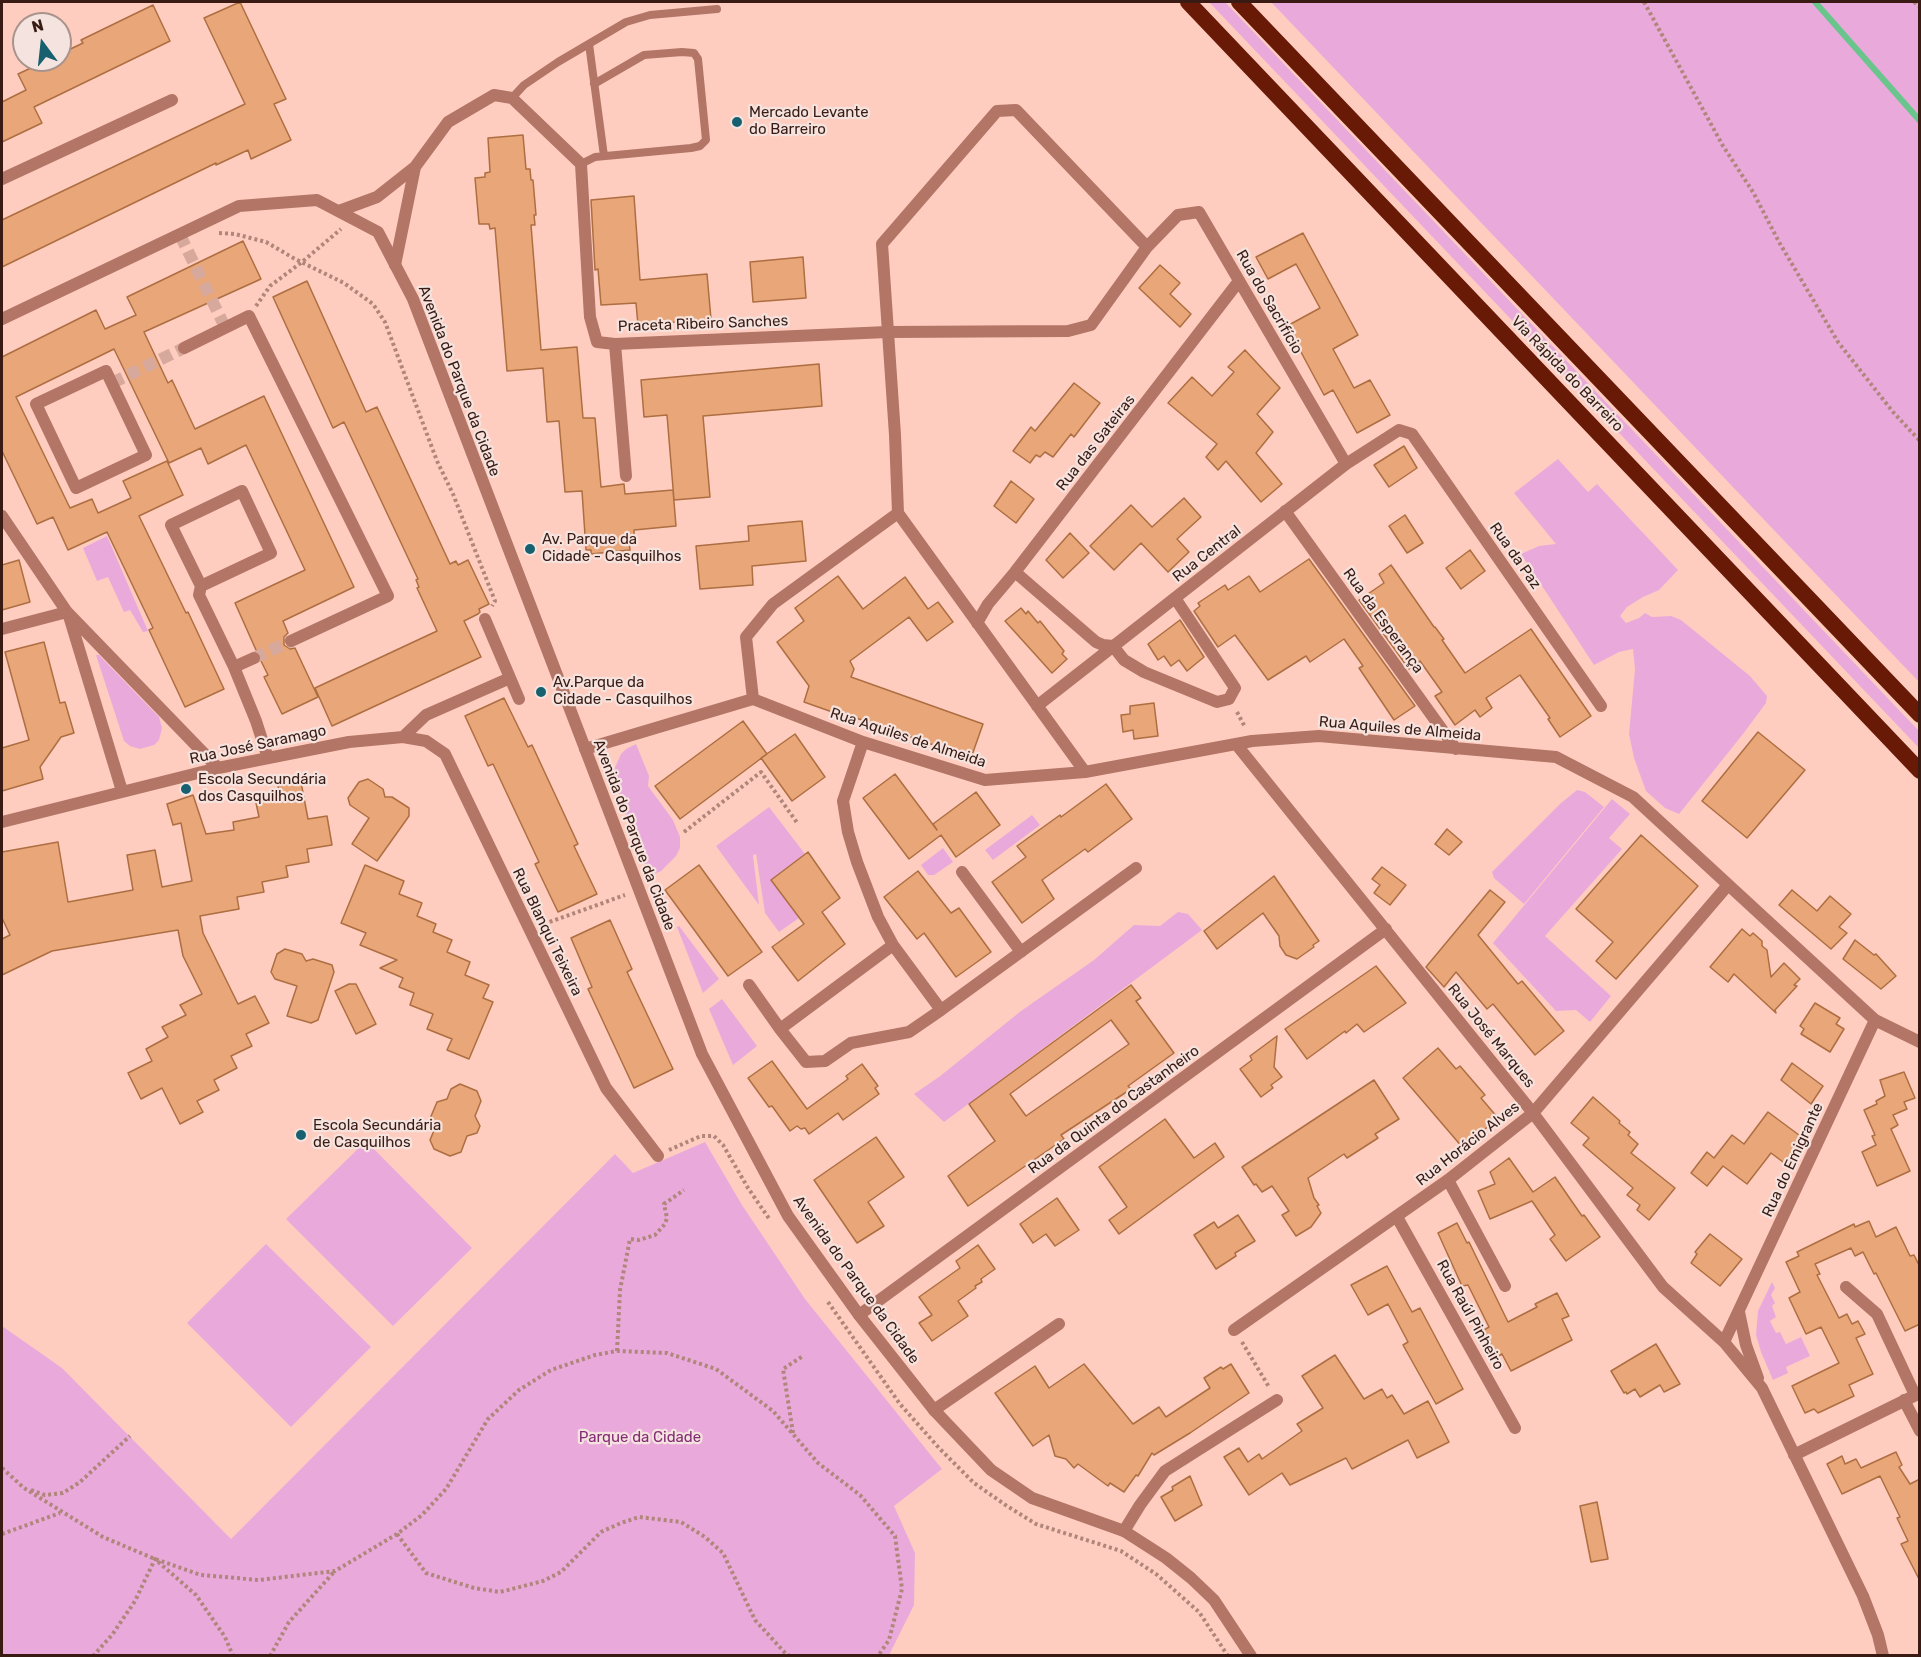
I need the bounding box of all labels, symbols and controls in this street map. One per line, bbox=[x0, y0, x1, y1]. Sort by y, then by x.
north arrow bbox=[12, 12, 72, 72]
text: N bbox=[30, 15, 46, 37]
place label: Mercado Levante do Barreiro bbox=[749, 104, 869, 139]
marker: Mercado Levante do Barreiro bbox=[730, 115, 744, 129]
street label: Rua do Sacrifício bbox=[1232, 247, 1306, 357]
street label: Avenida do Parque da Cidade bbox=[414, 283, 504, 479]
street label: Praceta Ribeiro Sanches bbox=[618, 312, 788, 336]
street label: Via Rápida do Barreiro bbox=[1507, 312, 1627, 436]
street label: Rua das Gateiras bbox=[1053, 391, 1139, 495]
street label: Rua da Paz bbox=[1486, 519, 1544, 593]
street label: Rua Central bbox=[1169, 522, 1245, 586]
place label: Av. Parque da Cidade - Casquilhos bbox=[542, 531, 681, 566]
marker: Av. Parque da Cidade - Casquilhos bbox=[523, 542, 537, 556]
street label: Rua da Esperança bbox=[1339, 565, 1427, 677]
place label: Av.Parque da Cidade - Casquilhos bbox=[553, 674, 692, 709]
marker: Av.Parque da Cidade - Casquilhos bbox=[534, 685, 548, 699]
street label: Rua Aquiles de Almeida bbox=[828, 704, 988, 772]
street label: Rua Aquiles de Almeida bbox=[1318, 713, 1482, 745]
street label: Rua José Saramago bbox=[188, 722, 328, 768]
street label: Avenida do Parque da Cidade bbox=[589, 737, 679, 933]
place label: Escola Secundária dos Casquilhos bbox=[198, 771, 326, 806]
marker: Escola Secundária dos Casquilhos bbox=[179, 782, 193, 796]
street label: Rua Blanqui Teixeira bbox=[508, 865, 586, 999]
street label: Rua José Marques bbox=[1444, 980, 1538, 1092]
street label: Rua da Quinta do Castanheiro bbox=[1025, 1042, 1203, 1178]
street label: Rua Horácio Alves bbox=[1413, 1098, 1523, 1190]
street label: Rua do Emigrante bbox=[1759, 1100, 1827, 1220]
place label: Escola Secundária de Casquilhos bbox=[313, 1117, 441, 1152]
marker: Escola Secundária de Casquilhos bbox=[294, 1128, 308, 1142]
street label: Avenida do Parque da Cidade bbox=[789, 1193, 923, 1367]
street label: Rua Raúl Pinheiro bbox=[1432, 1257, 1508, 1373]
park label: Parque da Cidade bbox=[579, 1429, 701, 1447]

